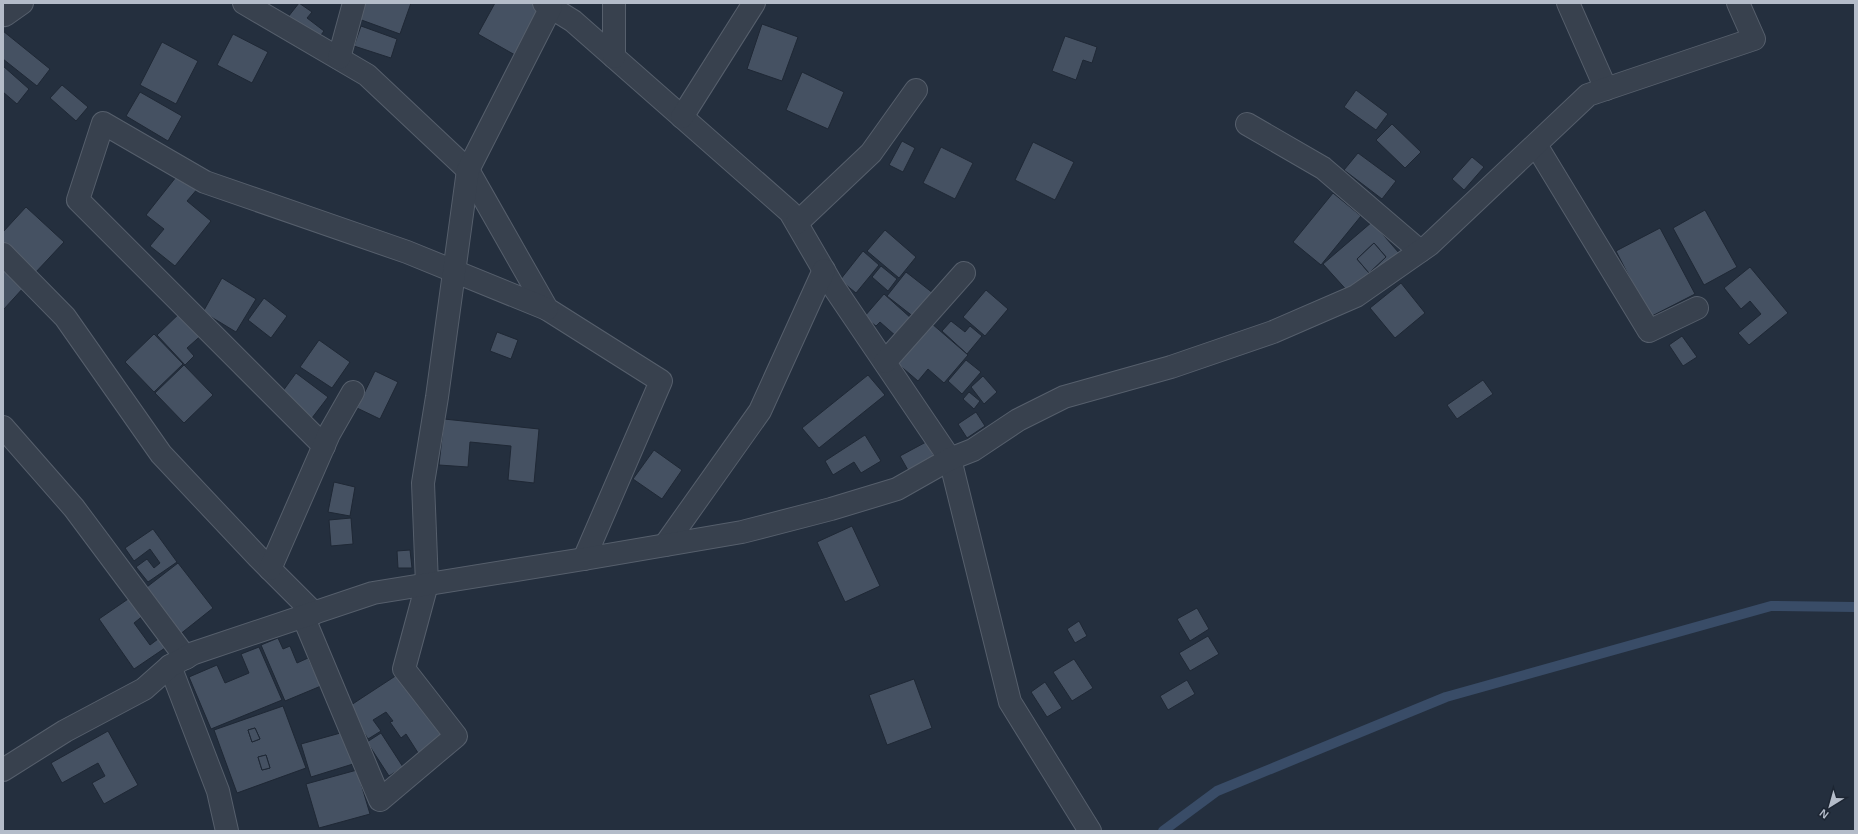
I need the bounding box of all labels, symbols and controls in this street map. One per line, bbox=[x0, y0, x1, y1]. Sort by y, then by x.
north arrow bbox=[1810, 786, 1850, 826]
text: N bbox=[1817, 807, 1831, 821]

